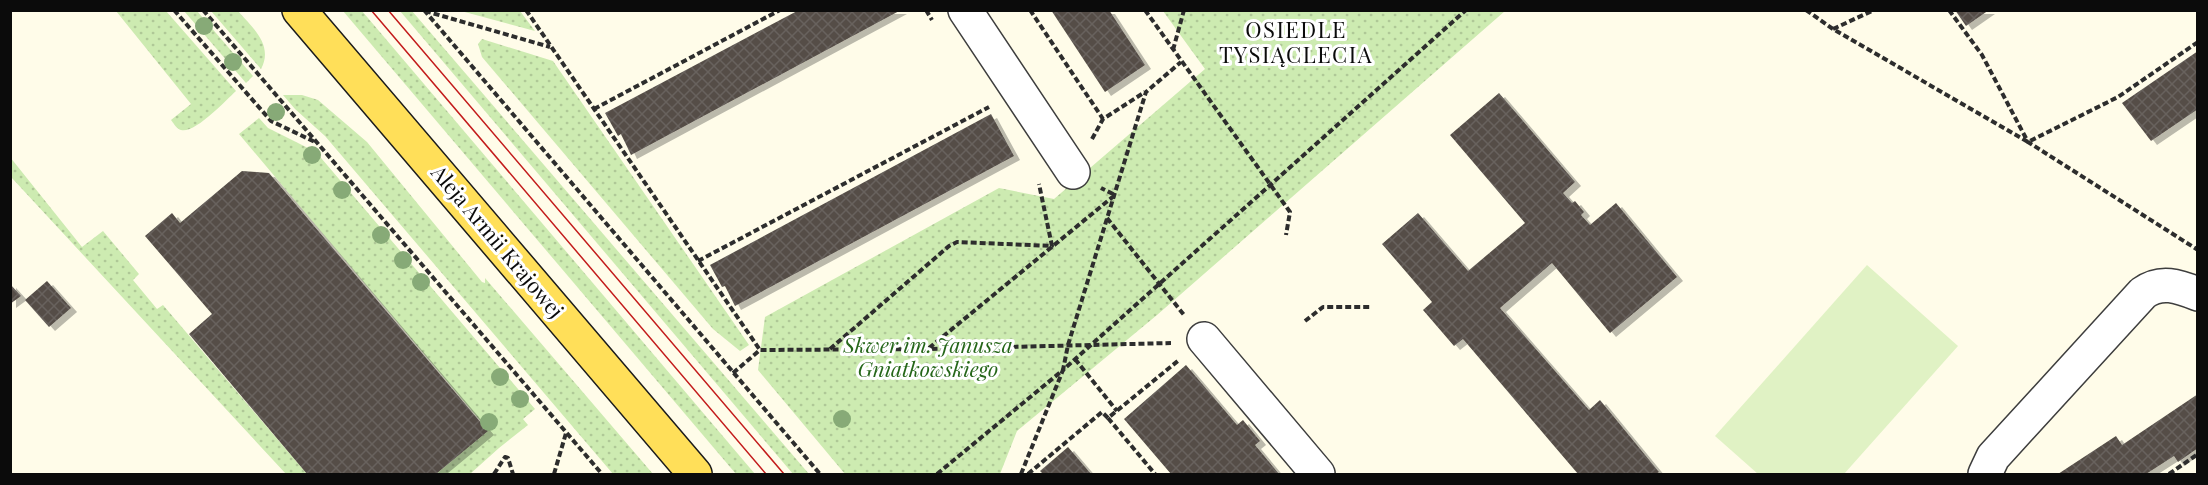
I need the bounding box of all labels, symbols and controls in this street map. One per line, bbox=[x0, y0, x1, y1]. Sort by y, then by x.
district label: OSIEDLE TYSIĄCLECIA bbox=[1219, 14, 1373, 69]
street label: Aleja Armii Krajowej bbox=[426, 158, 571, 323]
park label: Skwer im. Janusza Gniatkowskiego bbox=[842, 330, 1013, 382]

